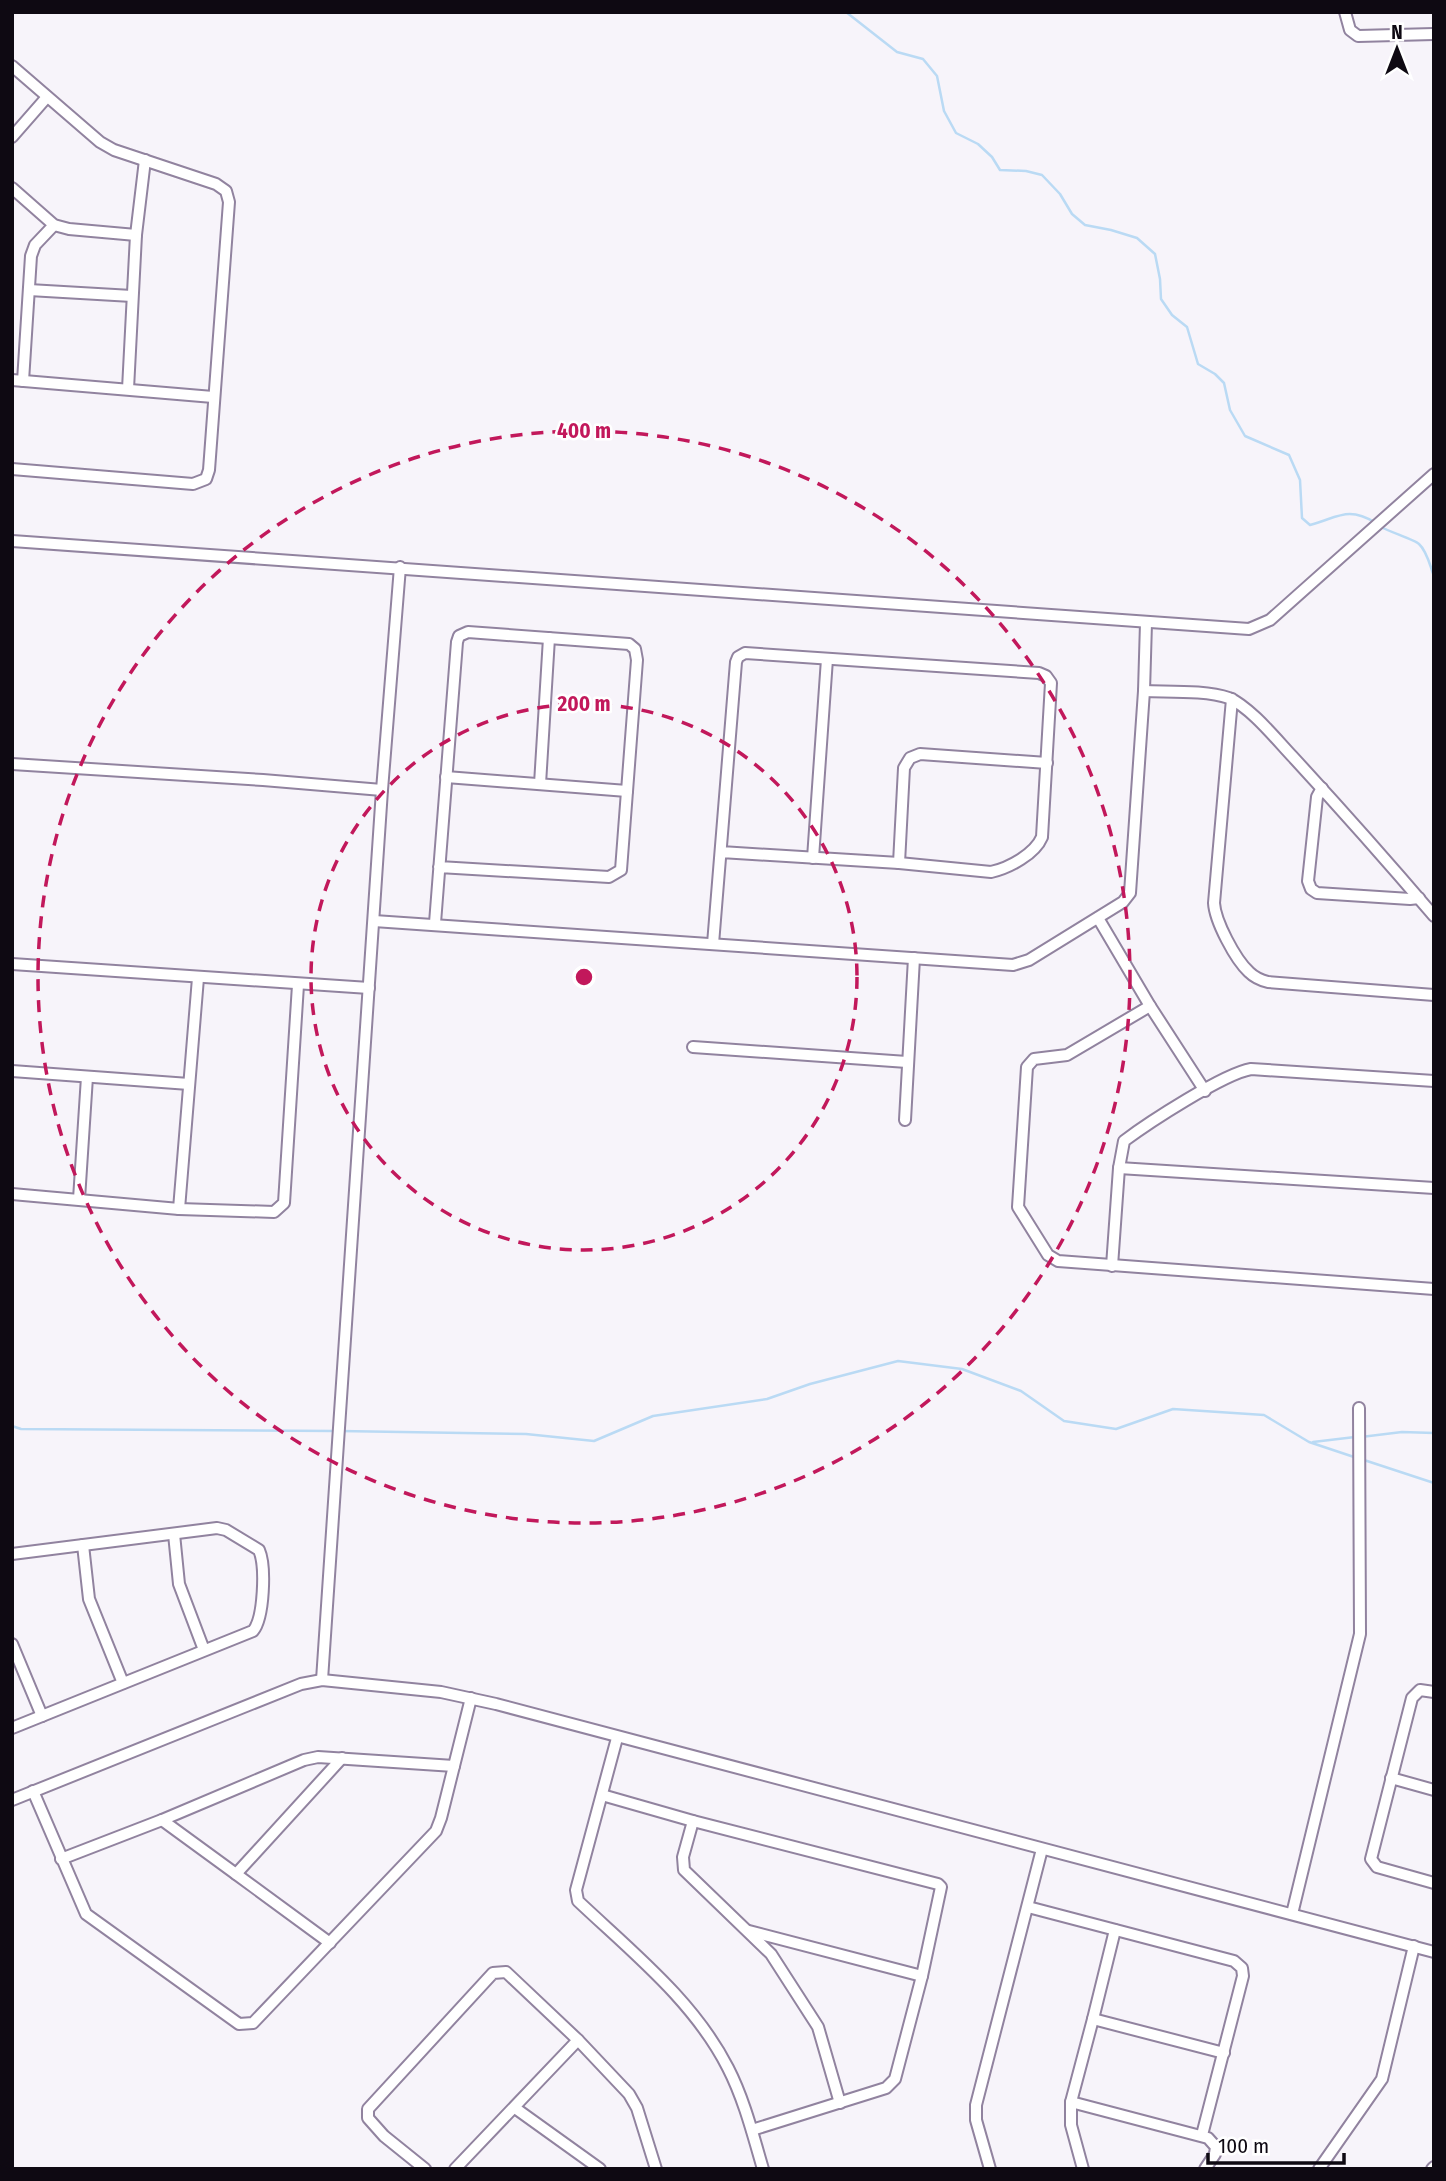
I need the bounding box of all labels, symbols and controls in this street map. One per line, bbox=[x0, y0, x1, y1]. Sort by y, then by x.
north arrow bbox=[1362, 14, 1432, 84]
text: N bbox=[1391, 21, 1403, 44]
text: 400 m bbox=[557, 418, 611, 444]
text: 200 m bbox=[556, 691, 611, 717]
centre of rings bbox=[572, 965, 596, 989]
scale bar bbox=[1208, 2122, 1344, 2166]
text: 100 m bbox=[1218, 2133, 1269, 2159]

